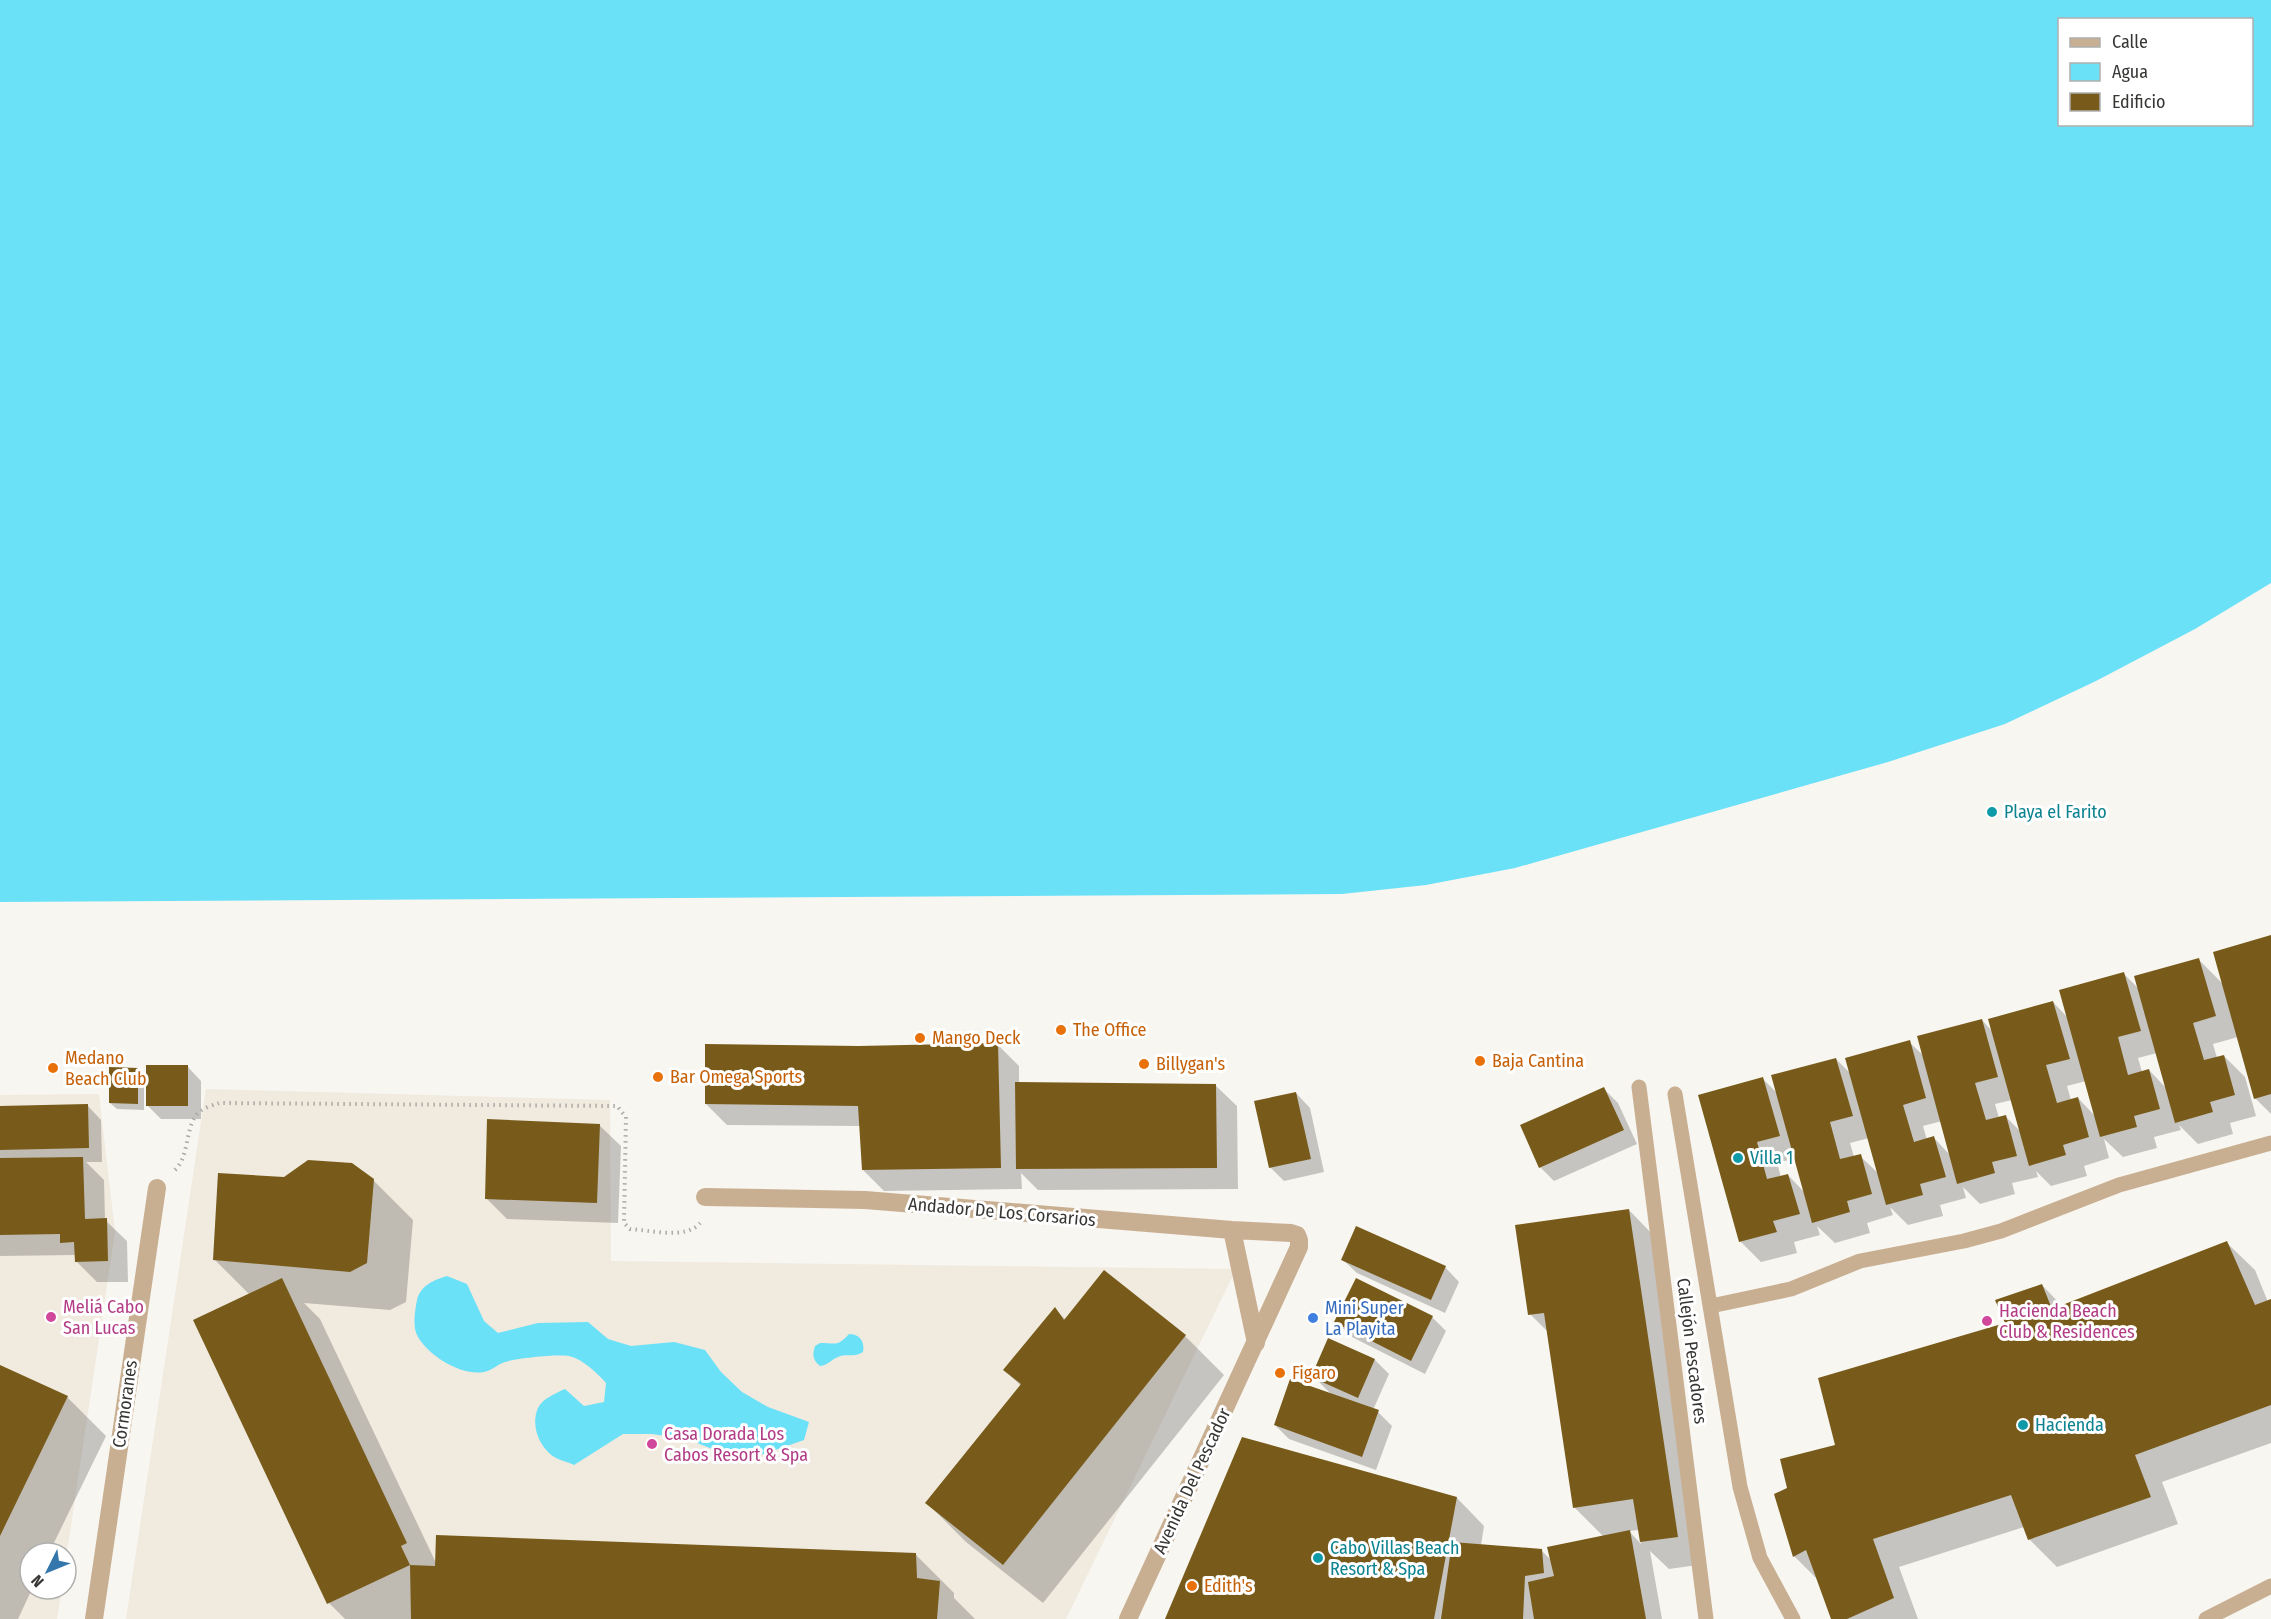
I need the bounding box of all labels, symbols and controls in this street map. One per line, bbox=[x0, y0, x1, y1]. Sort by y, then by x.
legend bbox=[2058, 18, 2253, 126]
text: Calle bbox=[2112, 31, 2148, 53]
text: Agua bbox=[2112, 61, 2148, 83]
text: Edificio bbox=[2112, 91, 2165, 113]
place label: Playa el Farito bbox=[2004, 801, 2107, 823]
marker: Playa el Farito bbox=[1985, 805, 1999, 819]
place label: The Office bbox=[1073, 1019, 1147, 1041]
marker: The Office bbox=[1054, 1023, 1068, 1037]
place label: Mango Deck bbox=[932, 1027, 1021, 1049]
marker: Mango Deck bbox=[913, 1031, 927, 1045]
place label: Medano Beach Club bbox=[65, 1047, 147, 1090]
place label: Baja Cantina bbox=[1492, 1050, 1584, 1072]
place label: Billygan's bbox=[1156, 1053, 1225, 1075]
marker: Baja Cantina bbox=[1473, 1054, 1487, 1068]
marker: Billygan's bbox=[1137, 1057, 1151, 1071]
marker: Medano Beach Club bbox=[46, 1061, 60, 1075]
place label: Bar Omega Sports bbox=[670, 1066, 803, 1088]
marker: Bar Omega Sports bbox=[651, 1070, 665, 1084]
place label: Villa 1 bbox=[1750, 1147, 1793, 1169]
marker: Villa 1 bbox=[1731, 1151, 1745, 1165]
street label: Andador De Los Corsarios bbox=[907, 1193, 1097, 1231]
street label: Callejón Pescadores bbox=[1672, 1277, 1712, 1426]
place label: Meliá Cabo San Lucas bbox=[63, 1296, 144, 1339]
place label: Mini Super La Playita bbox=[1325, 1297, 1404, 1340]
place label: Hacienda Beach Club & Residences bbox=[1999, 1300, 2135, 1343]
marker: Meliá Cabo San Lucas bbox=[44, 1310, 58, 1324]
marker: Mini Super La Playita bbox=[1306, 1311, 1320, 1325]
marker: Hacienda Beach Club & Residences bbox=[1980, 1314, 1994, 1328]
street label: Cormoranes bbox=[108, 1358, 142, 1449]
place label: Figaro bbox=[1292, 1362, 1336, 1384]
marker: Figaro bbox=[1273, 1366, 1287, 1380]
street label: Avenida Del Pescador bbox=[1149, 1404, 1236, 1557]
place label: Hacienda bbox=[2035, 1414, 2104, 1436]
marker: Hacienda bbox=[2016, 1418, 2030, 1432]
place label: Casa Dorada Los Cabos Resort & Spa bbox=[664, 1423, 808, 1466]
marker: Casa Dorada Los Cabos Resort & Spa bbox=[645, 1437, 659, 1451]
place label: Cabo Villas Beach Resort & Spa bbox=[1330, 1537, 1459, 1580]
north arrow bbox=[18, 1541, 78, 1601]
marker: Cabo Villas Beach Resort & Spa bbox=[1311, 1551, 1325, 1565]
text: N bbox=[27, 1571, 48, 1591]
place label: Edith's bbox=[1204, 1575, 1253, 1597]
marker: Edith's bbox=[1185, 1579, 1199, 1593]

